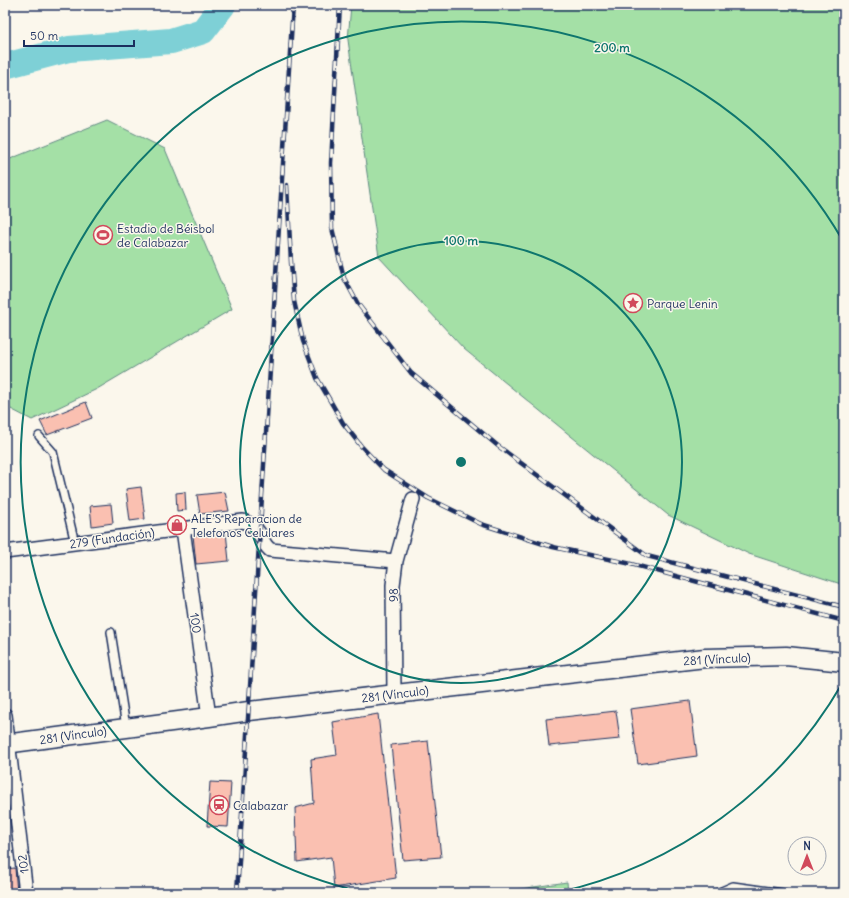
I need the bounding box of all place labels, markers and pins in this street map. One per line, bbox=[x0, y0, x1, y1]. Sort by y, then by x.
place label: Estadio de Béisbol de Calabazar bbox=[117, 221, 215, 250]
sports icon: Estadio de Béisbol de Calabazar bbox=[92, 224, 114, 246]
place icon: Parque Lenin bbox=[622, 292, 644, 314]
place label: Parque Lenin bbox=[647, 296, 718, 311]
centre of rings bbox=[454, 455, 468, 469]
place label: ALE'S Reparacion de Telefonos Celulares bbox=[191, 511, 302, 540]
shop icon: ALE'S Reparacion de Telefonos Celulares bbox=[166, 514, 188, 536]
station icon: Calabazar bbox=[208, 794, 230, 816]
place label: Calabazar bbox=[233, 798, 288, 813]

